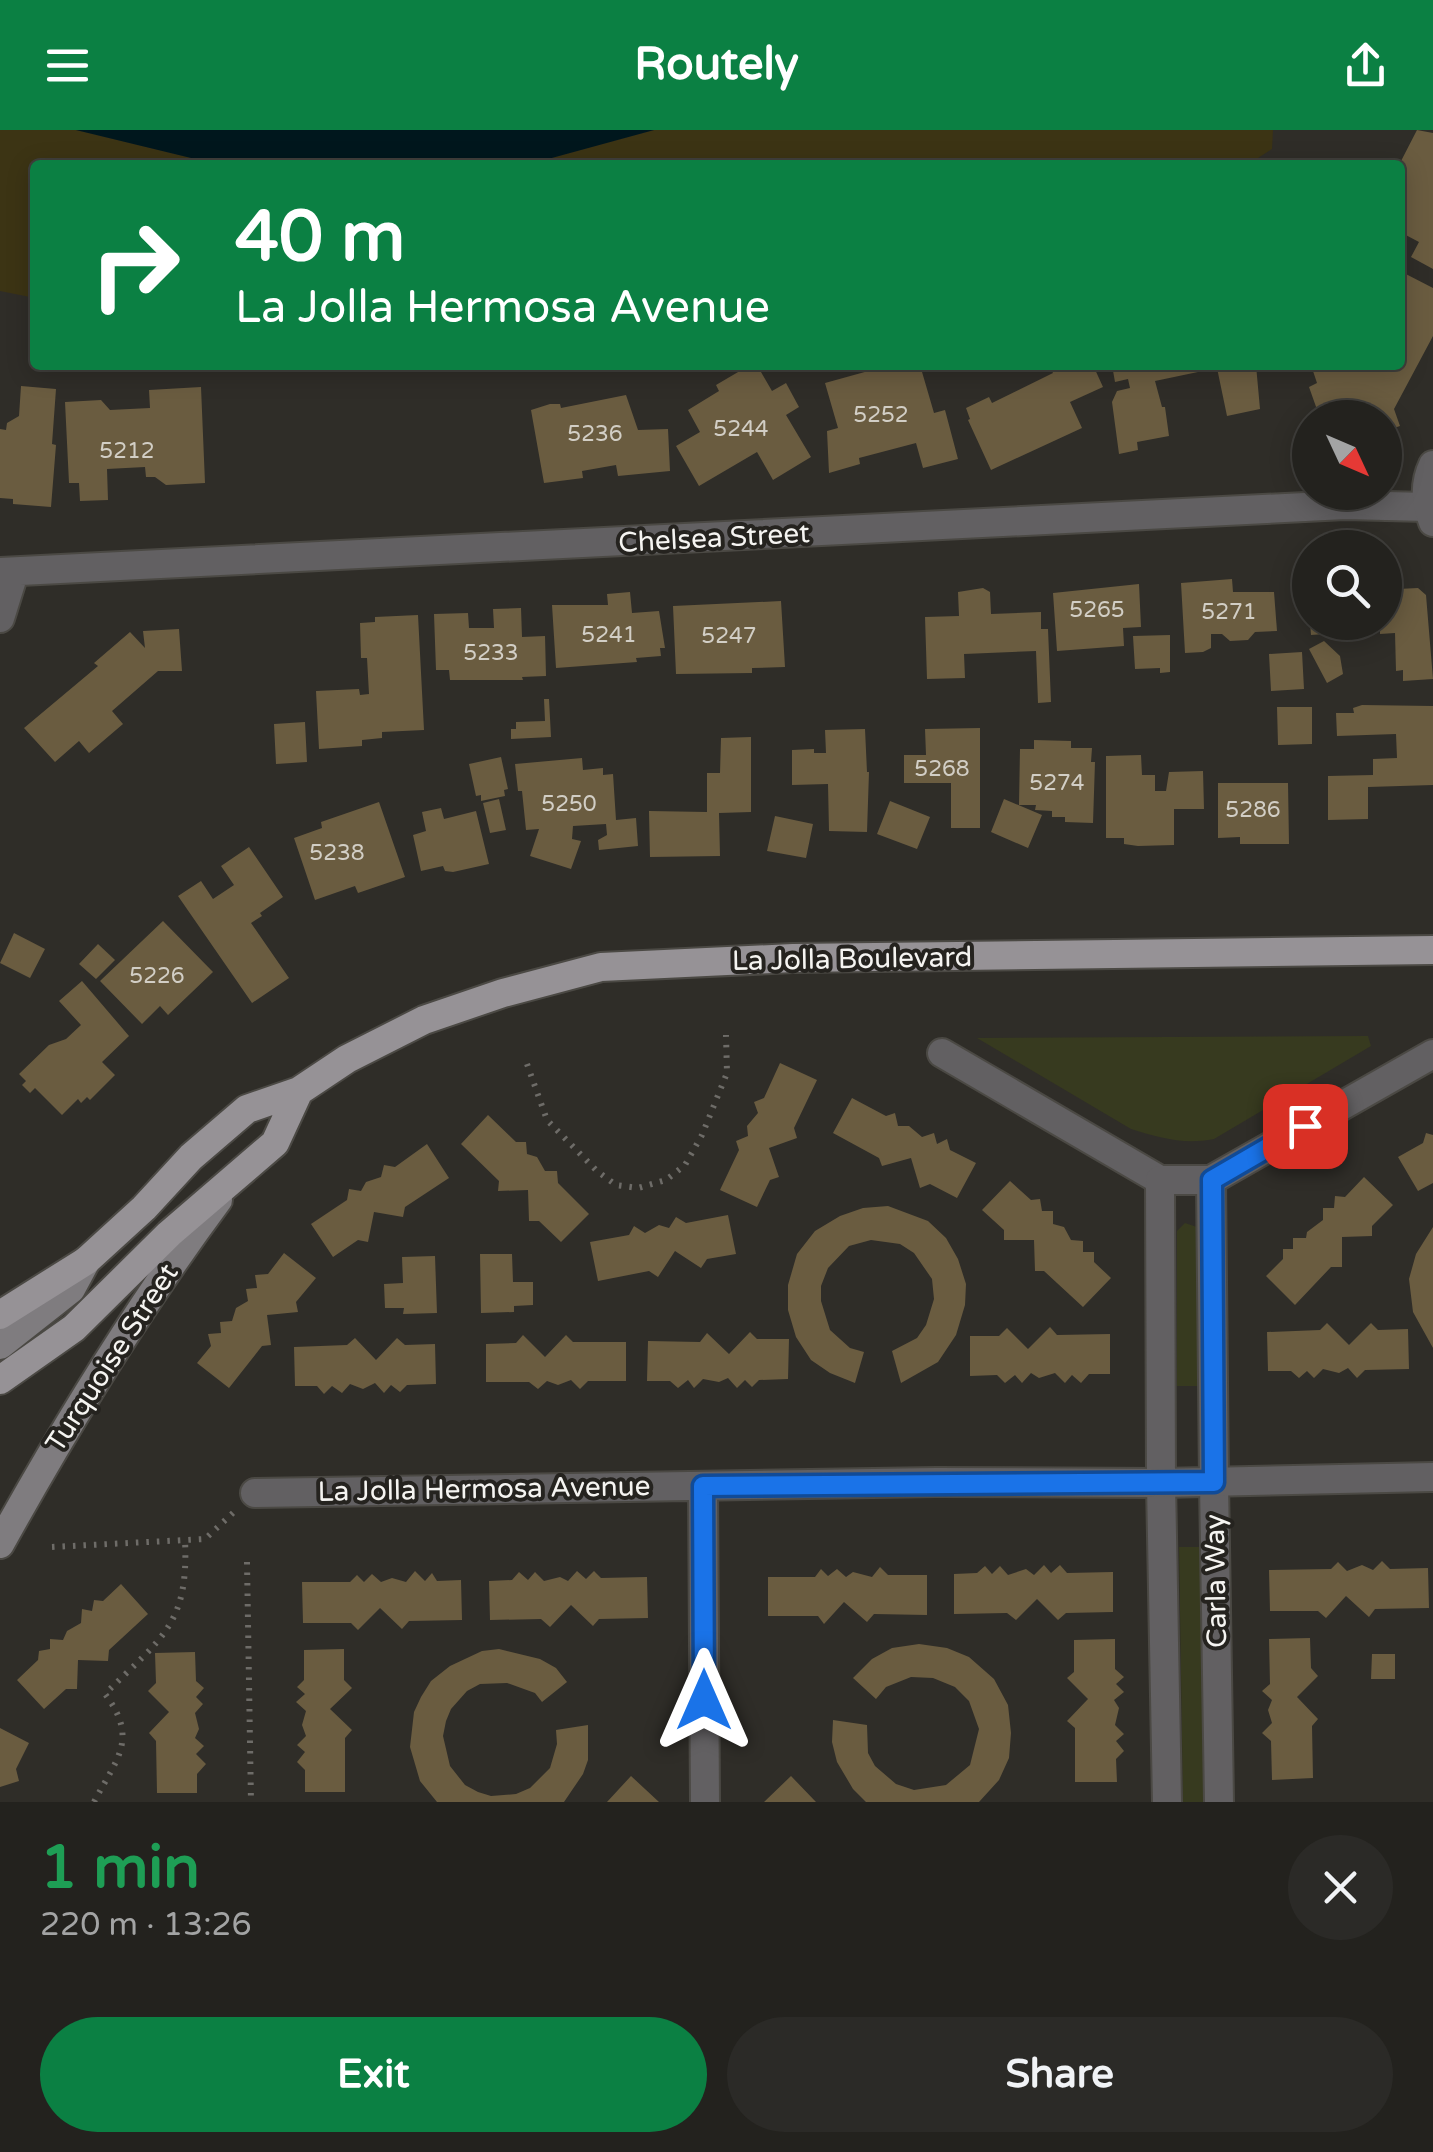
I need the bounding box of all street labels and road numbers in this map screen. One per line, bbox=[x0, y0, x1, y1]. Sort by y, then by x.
street label: Chelsea Street bbox=[617, 516, 811, 560]
street label: La Jolla Boulevard bbox=[731, 940, 973, 978]
street label: Turquoise Street bbox=[38, 1257, 186, 1459]
street label: La Jolla Hermosa Avenue bbox=[317, 1469, 651, 1509]
street label: Carla Way bbox=[1198, 1514, 1234, 1648]

